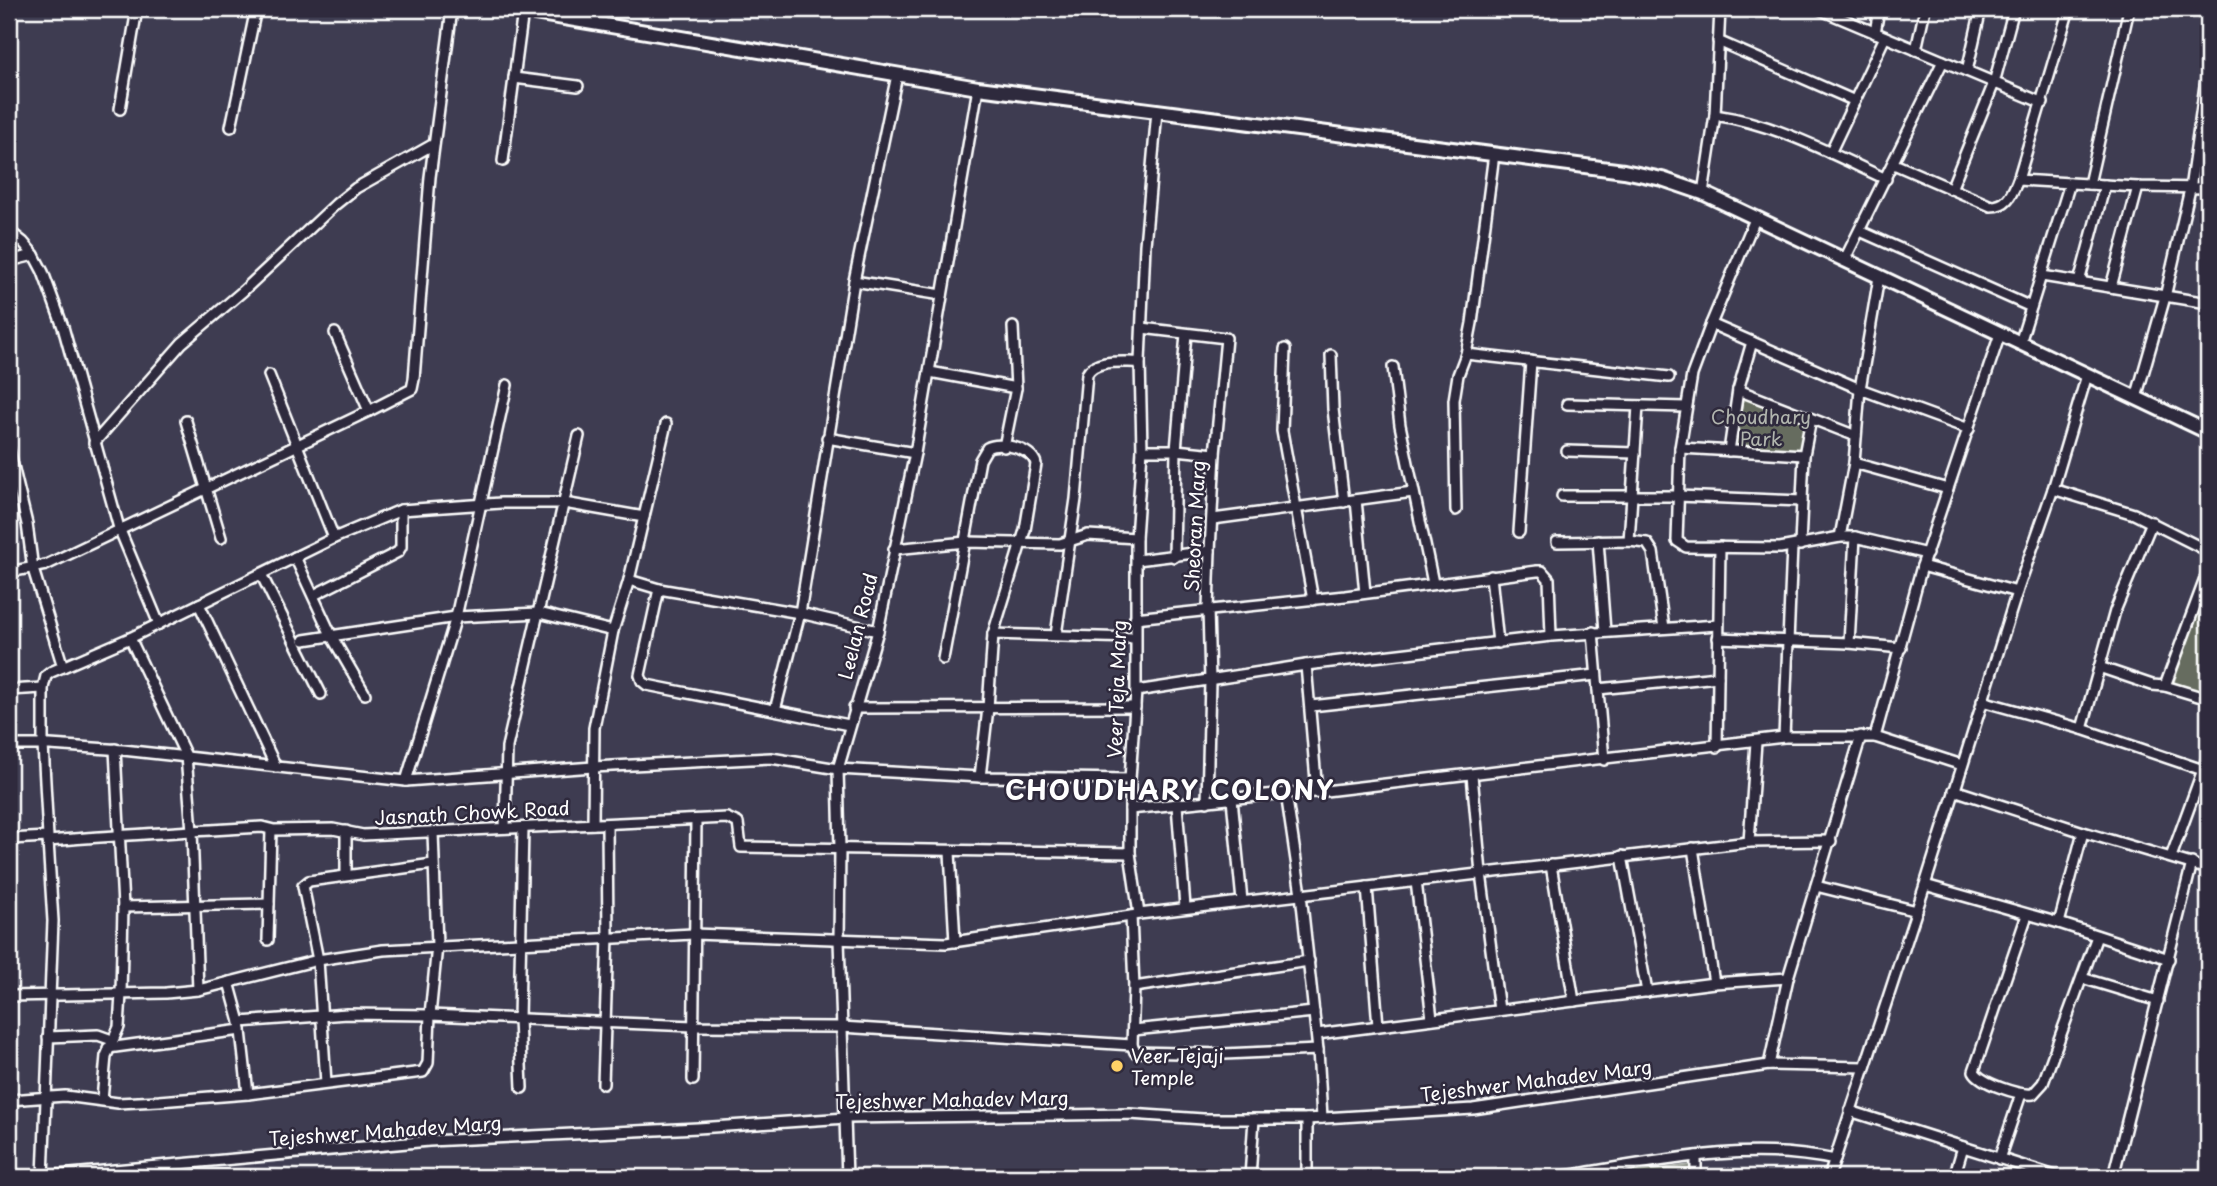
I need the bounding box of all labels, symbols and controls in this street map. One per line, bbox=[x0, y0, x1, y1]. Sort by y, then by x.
park label: Choudhary Park bbox=[1711, 402, 1811, 452]
street label: Sheoran Marg bbox=[1177, 460, 1211, 592]
street label: Leelan Road bbox=[830, 570, 884, 682]
street label: Veer Teja Marg bbox=[1100, 619, 1132, 759]
district label: CHOUDHARY COLONY bbox=[1005, 770, 1335, 809]
street label: Jasnath Chowk Road bbox=[374, 793, 570, 831]
place label: Veer Tejaji Temple bbox=[1131, 1041, 1224, 1091]
street label: Tejeshwer Mahadev Marg bbox=[1419, 1052, 1653, 1108]
marker: Veer Tejaji Temple bbox=[1109, 1058, 1125, 1074]
street label: Tejeshwer Mahadev Marg bbox=[835, 1083, 1069, 1115]
street label: Tejeshwer Mahadev Marg bbox=[268, 1108, 502, 1152]

